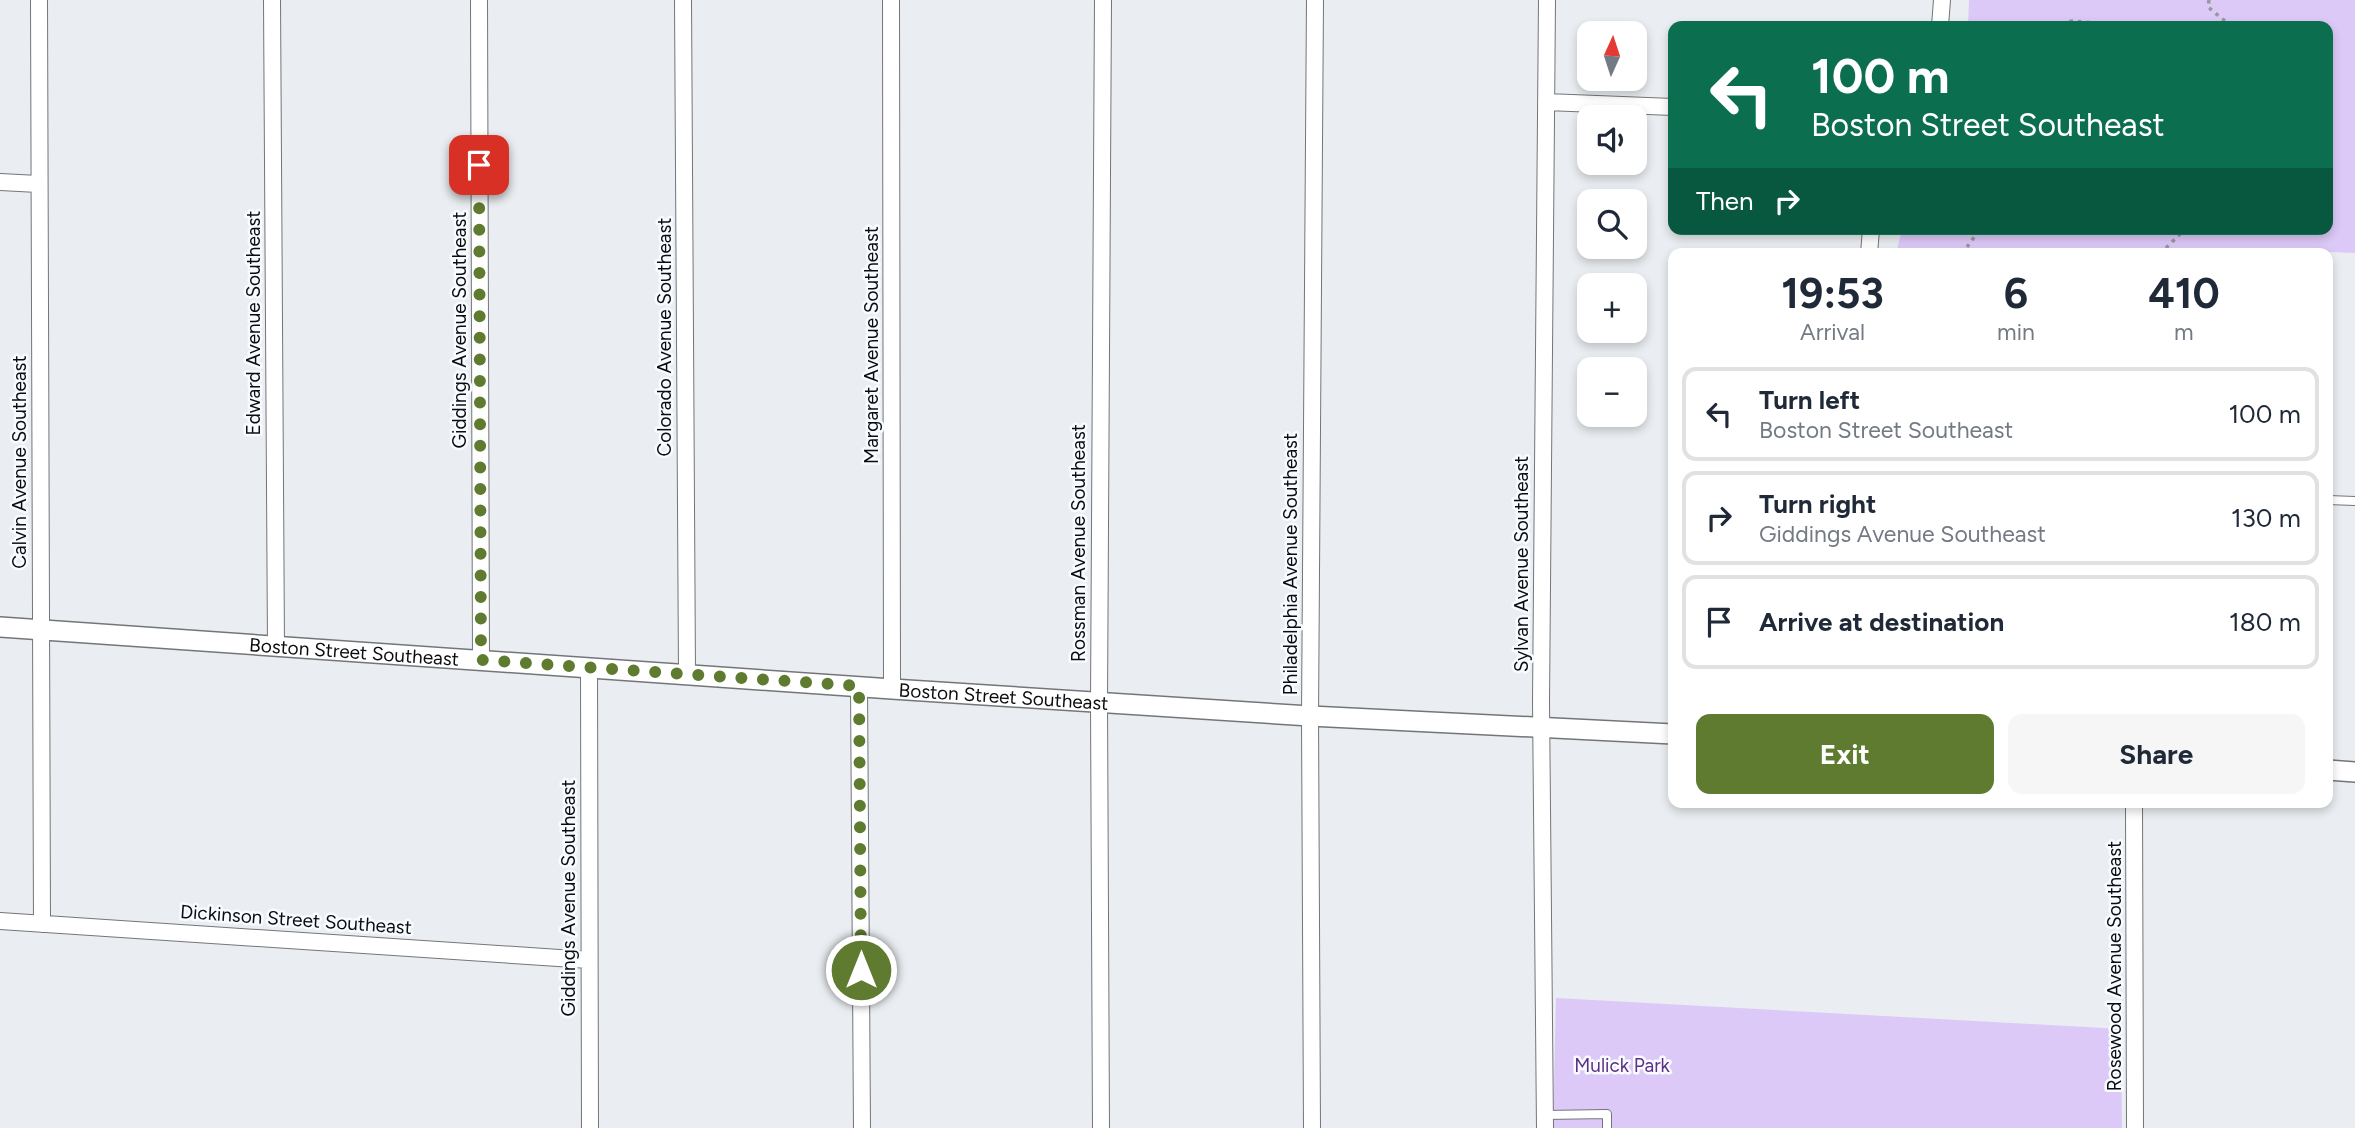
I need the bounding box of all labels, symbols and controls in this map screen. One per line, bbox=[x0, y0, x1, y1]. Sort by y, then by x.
north arrow bbox=[1577, 21, 1647, 91]
map controls bbox=[1577, 21, 1647, 427]
text: 100 m bbox=[1811, 46, 1950, 105]
icon: left bbox=[1696, 49, 1787, 140]
button: sound bbox=[1577, 105, 1647, 175]
text: Boston Street Southeast bbox=[1811, 106, 2165, 144]
pin bbox=[449, 135, 509, 195]
icon: arrive bbox=[460, 146, 498, 184]
icon: right bbox=[1768, 182, 1806, 220]
text: Then bbox=[1696, 185, 1754, 217]
button: search bbox=[1577, 189, 1647, 259]
street label: Edward Avenue Southeast bbox=[242, 210, 265, 436]
street label: Giddings Avenue Southeast bbox=[448, 212, 471, 448]
street label: Colorado Avenue Southeast bbox=[653, 218, 676, 457]
street label: Margaret Avenue Southeast bbox=[860, 226, 883, 464]
text: 19:53 bbox=[1781, 268, 1884, 319]
text: 6 bbox=[2004, 268, 2028, 319]
text: 410 bbox=[2148, 268, 2220, 319]
button: + bbox=[1577, 273, 1647, 343]
text: Arrival bbox=[1800, 318, 1865, 346]
text: min bbox=[1997, 318, 2035, 346]
text: m bbox=[2174, 318, 2194, 346]
street label: Calvin Avenue Southeast bbox=[8, 355, 31, 569]
button: − bbox=[1577, 357, 1647, 427]
text: Turn left bbox=[1759, 384, 1860, 416]
icon: left bbox=[1700, 395, 1738, 433]
text: 100 m bbox=[2228, 398, 2301, 430]
text: Boston Street Southeast bbox=[1759, 416, 2013, 444]
street label: Rossman Avenue Southeast bbox=[1067, 424, 1090, 662]
street label: Philadelphia Avenue Southeast bbox=[1279, 433, 1302, 695]
street label: Sylvan Avenue Southeast bbox=[1510, 456, 1533, 672]
text: Turn right bbox=[1759, 488, 1876, 520]
icon: right bbox=[1700, 499, 1738, 537]
text: 130 m bbox=[2231, 502, 2301, 534]
text: Giddings Avenue Southeast bbox=[1759, 520, 2046, 548]
icon: arrive bbox=[1700, 603, 1738, 641]
text: Arrive at destination bbox=[1759, 606, 2004, 638]
text: 180 m bbox=[2229, 606, 2301, 638]
street label: Boston Street Southeast bbox=[248, 633, 460, 671]
street label: Boston Street Southeast bbox=[898, 678, 1109, 715]
button: Exit bbox=[1696, 714, 1994, 794]
button: Share bbox=[2008, 714, 2305, 794]
street label: Giddings Avenue Southeast bbox=[557, 780, 580, 1016]
street label: Rosewood Avenue Southeast bbox=[2103, 841, 2126, 1091]
street label: Dickinson Street Southeast bbox=[179, 900, 413, 939]
position arrow bbox=[824, 933, 898, 1007]
park label: Mulick Park bbox=[1574, 1054, 1671, 1077]

